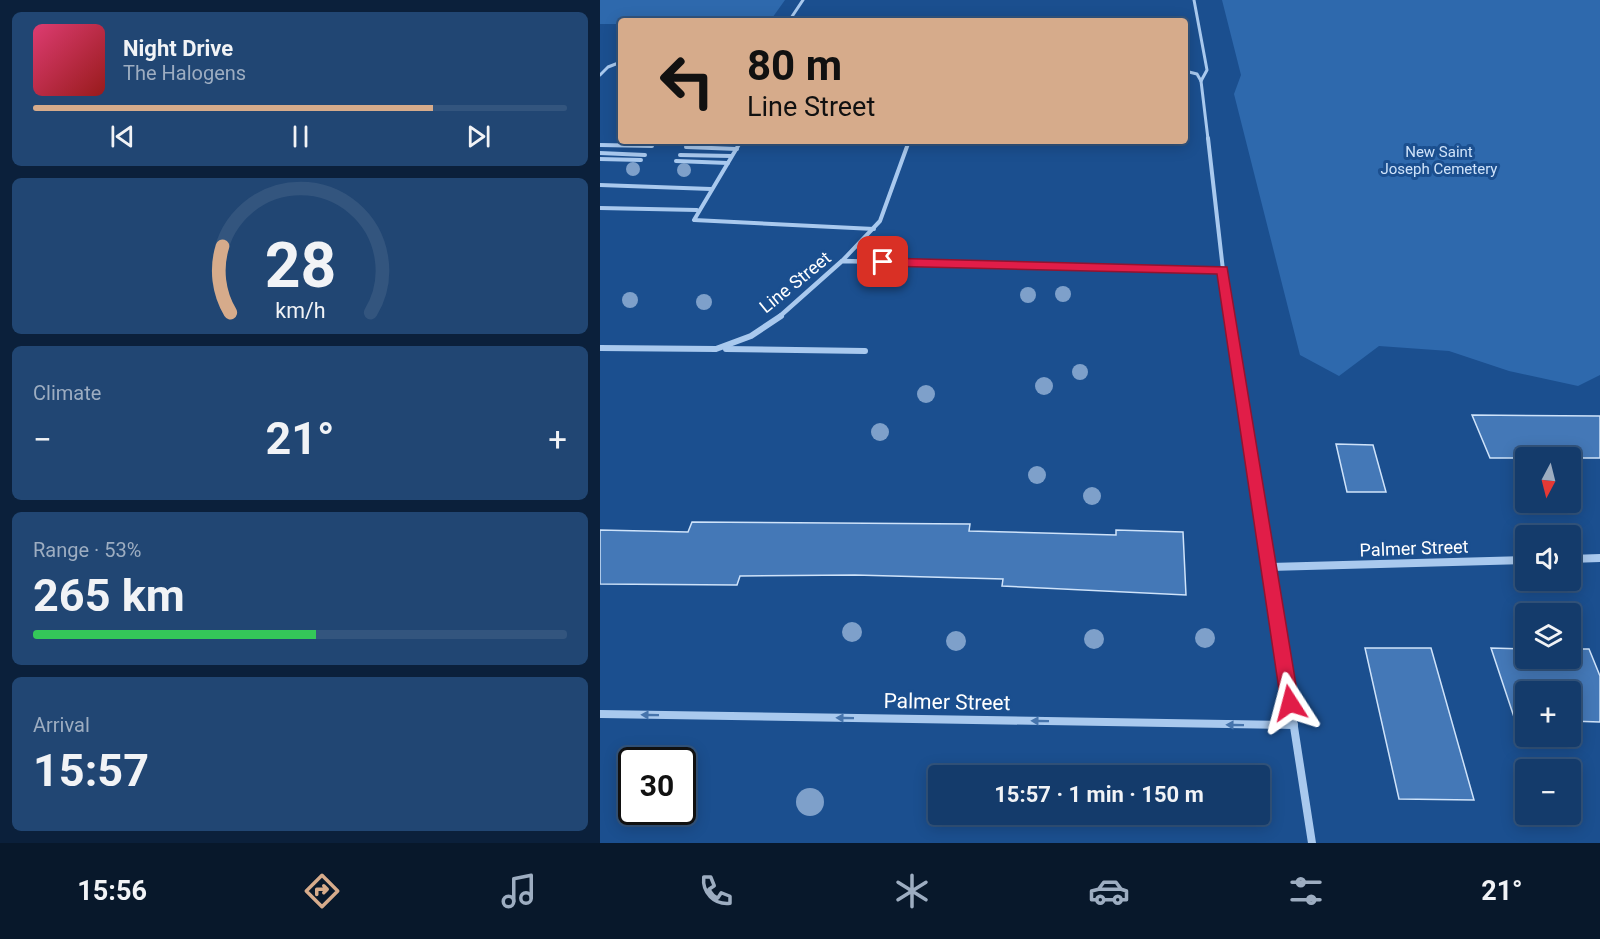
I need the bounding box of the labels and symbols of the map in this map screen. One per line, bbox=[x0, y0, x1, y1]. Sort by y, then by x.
park label: New Saint Joseph Cemetery bbox=[1381, 143, 1497, 178]
pin bbox=[857, 236, 908, 287]
street label: Line Street bbox=[755, 247, 835, 317]
north arrow bbox=[1515, 447, 1581, 513]
street label: Palmer Street bbox=[1359, 536, 1469, 560]
position arrow bbox=[1258, 671, 1322, 735]
street label: Palmer Street bbox=[883, 689, 1011, 715]
one-way arrow bbox=[641, 710, 660, 720]
one-way arrow bbox=[836, 713, 855, 723]
one-way arrow bbox=[1031, 717, 1050, 726]
one-way arrow bbox=[1226, 720, 1245, 729]
speed limit sign: 30 bbox=[618, 747, 696, 825]

